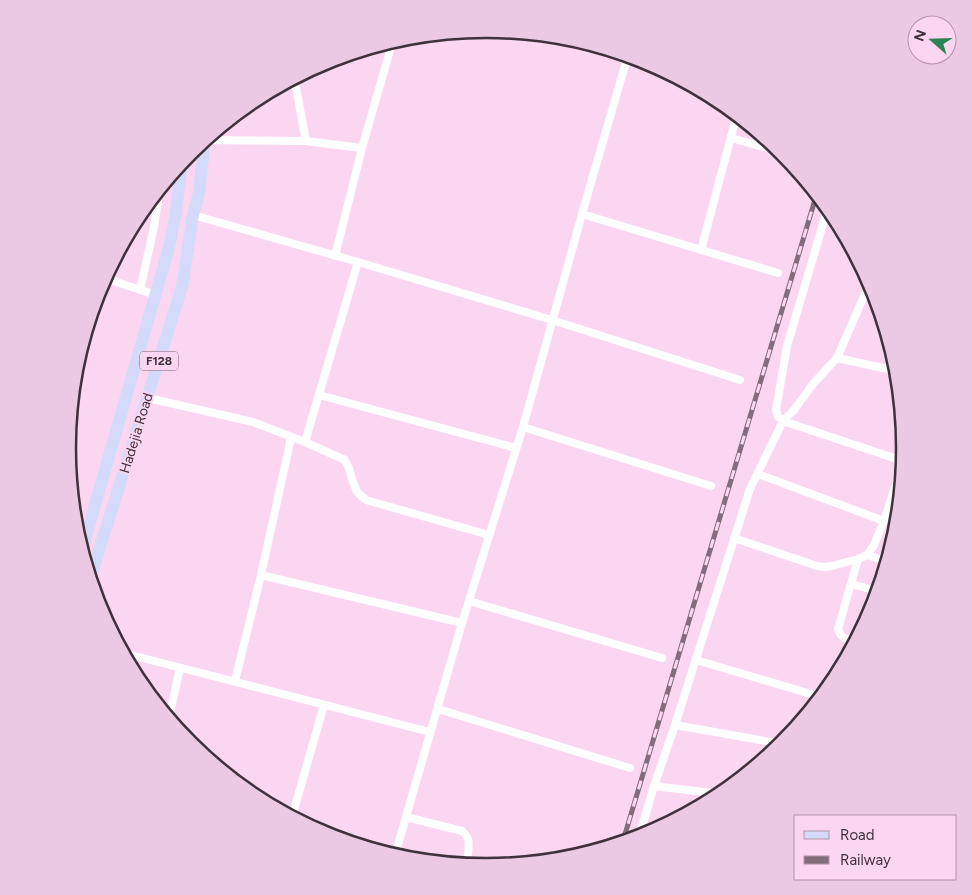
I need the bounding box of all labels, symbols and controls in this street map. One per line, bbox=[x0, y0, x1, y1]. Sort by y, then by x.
north arrow bbox=[907, 15, 957, 65]
text: N bbox=[910, 28, 930, 44]
road number: F128 bbox=[140, 352, 178, 371]
street label: Hadejia Road bbox=[116, 391, 157, 475]
legend bbox=[794, 815, 957, 880]
text: Road bbox=[840, 826, 875, 844]
text: Railway bbox=[840, 851, 891, 869]

